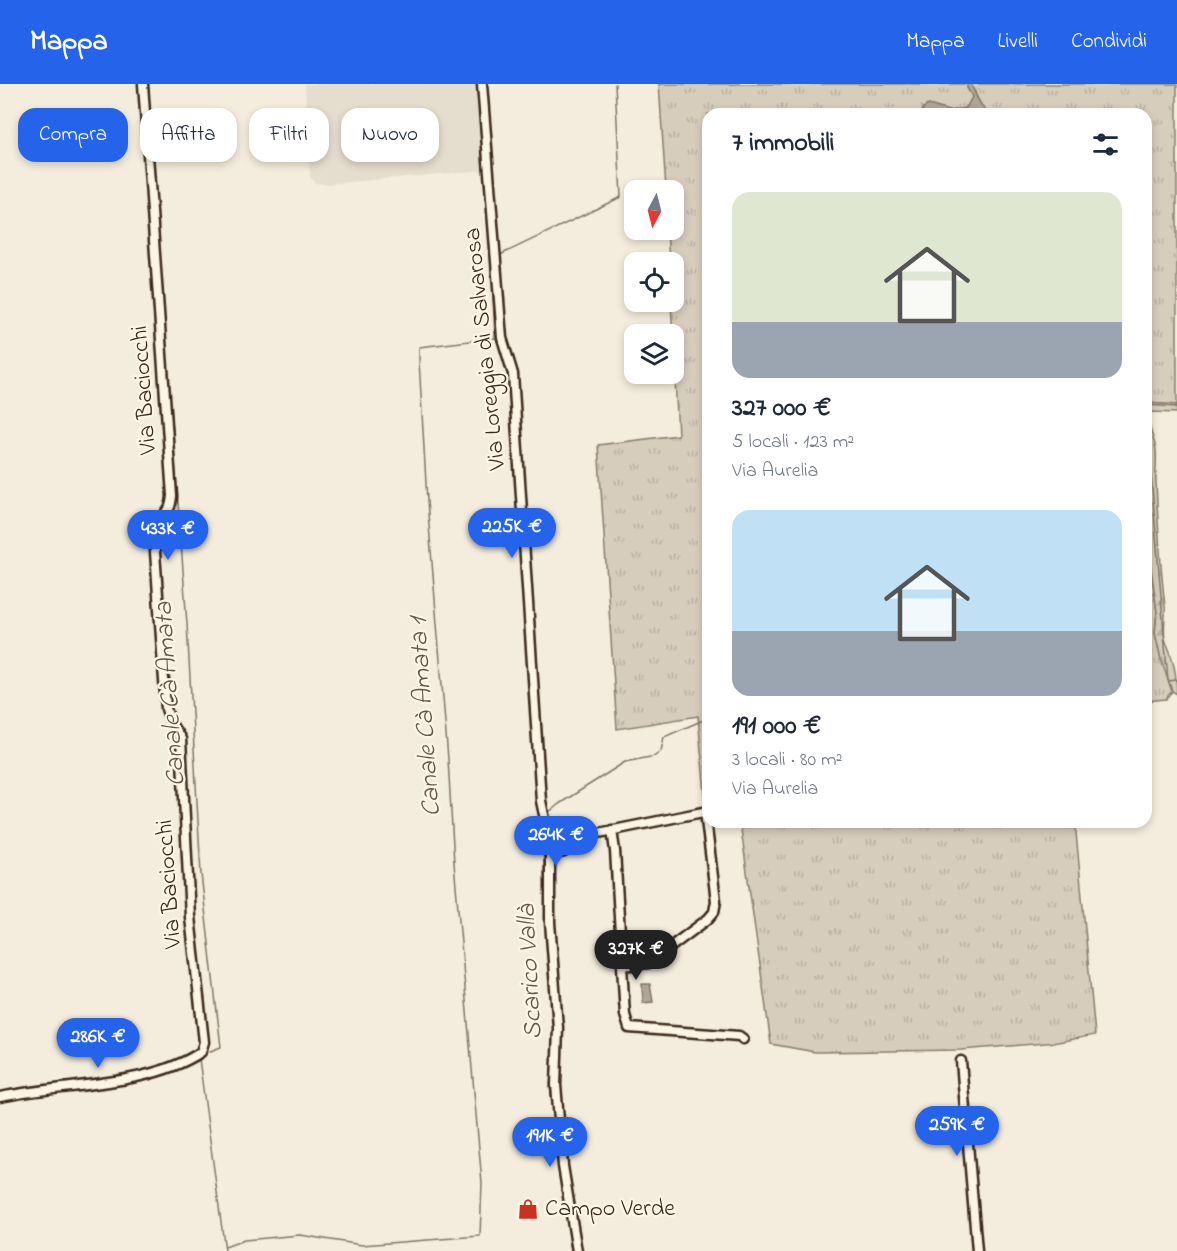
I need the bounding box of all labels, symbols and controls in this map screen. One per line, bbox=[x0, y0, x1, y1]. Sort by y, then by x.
text: Mappa bbox=[30, 22, 108, 63]
text: Mappa bbox=[906, 27, 965, 57]
text: Livelli bbox=[998, 27, 1038, 57]
text: Condividi bbox=[1071, 27, 1147, 57]
chip: Compra bbox=[18, 108, 128, 162]
chip: Affitta bbox=[140, 108, 237, 162]
chip: Filtri bbox=[249, 108, 329, 162]
chip: Nuovo bbox=[341, 108, 439, 162]
text: 7 immobili bbox=[732, 125, 834, 163]
icon: filters bbox=[1089, 128, 1122, 161]
north arrow bbox=[624, 180, 684, 240]
map controls bbox=[624, 180, 684, 384]
street label: Via Loreggia di Salvarosa bbox=[456, 226, 516, 473]
icon: home bbox=[873, 231, 981, 339]
button: locate bbox=[624, 252, 684, 312]
street label: Via Baciocchi bbox=[123, 324, 167, 457]
button: layers bbox=[624, 324, 684, 384]
text: 327 000 € bbox=[732, 390, 831, 428]
text: 5 locali · 123 m² bbox=[732, 428, 854, 457]
text: Via Aurelia bbox=[732, 457, 818, 486]
pin: 225K € bbox=[463, 508, 561, 559]
pin: 433K € bbox=[119, 510, 217, 561]
text: 225K € bbox=[482, 513, 542, 542]
text: 433K € bbox=[141, 515, 195, 544]
icon: home bbox=[873, 549, 981, 657]
water label: Canale Cà Amata bbox=[146, 600, 196, 787]
water label: Canale Cà Amata 1 bbox=[400, 613, 452, 818]
text: 191 000 € bbox=[732, 708, 821, 746]
text: 3 locali · 80 m² bbox=[732, 746, 843, 775]
text: Via Aurelia bbox=[732, 775, 818, 804]
pin: 264K € bbox=[507, 816, 605, 867]
street label: Via Baciocchi bbox=[148, 818, 192, 951]
text: 264K € bbox=[528, 821, 584, 850]
water label: Scarico Vallà bbox=[508, 902, 553, 1040]
pin: 327K € bbox=[587, 930, 685, 981]
text: 327K € bbox=[608, 935, 664, 964]
pin: 286K € bbox=[49, 1018, 147, 1069]
text: 286K € bbox=[71, 1023, 125, 1052]
pin: 259K € bbox=[908, 1106, 1006, 1157]
text: 259K € bbox=[929, 1111, 985, 1140]
pin: 191K € bbox=[501, 1117, 599, 1168]
text: 191K € bbox=[526, 1122, 574, 1151]
place label: Campo Verde bbox=[545, 1192, 675, 1227]
shop icon: Campo Verde bbox=[516, 1197, 540, 1221]

